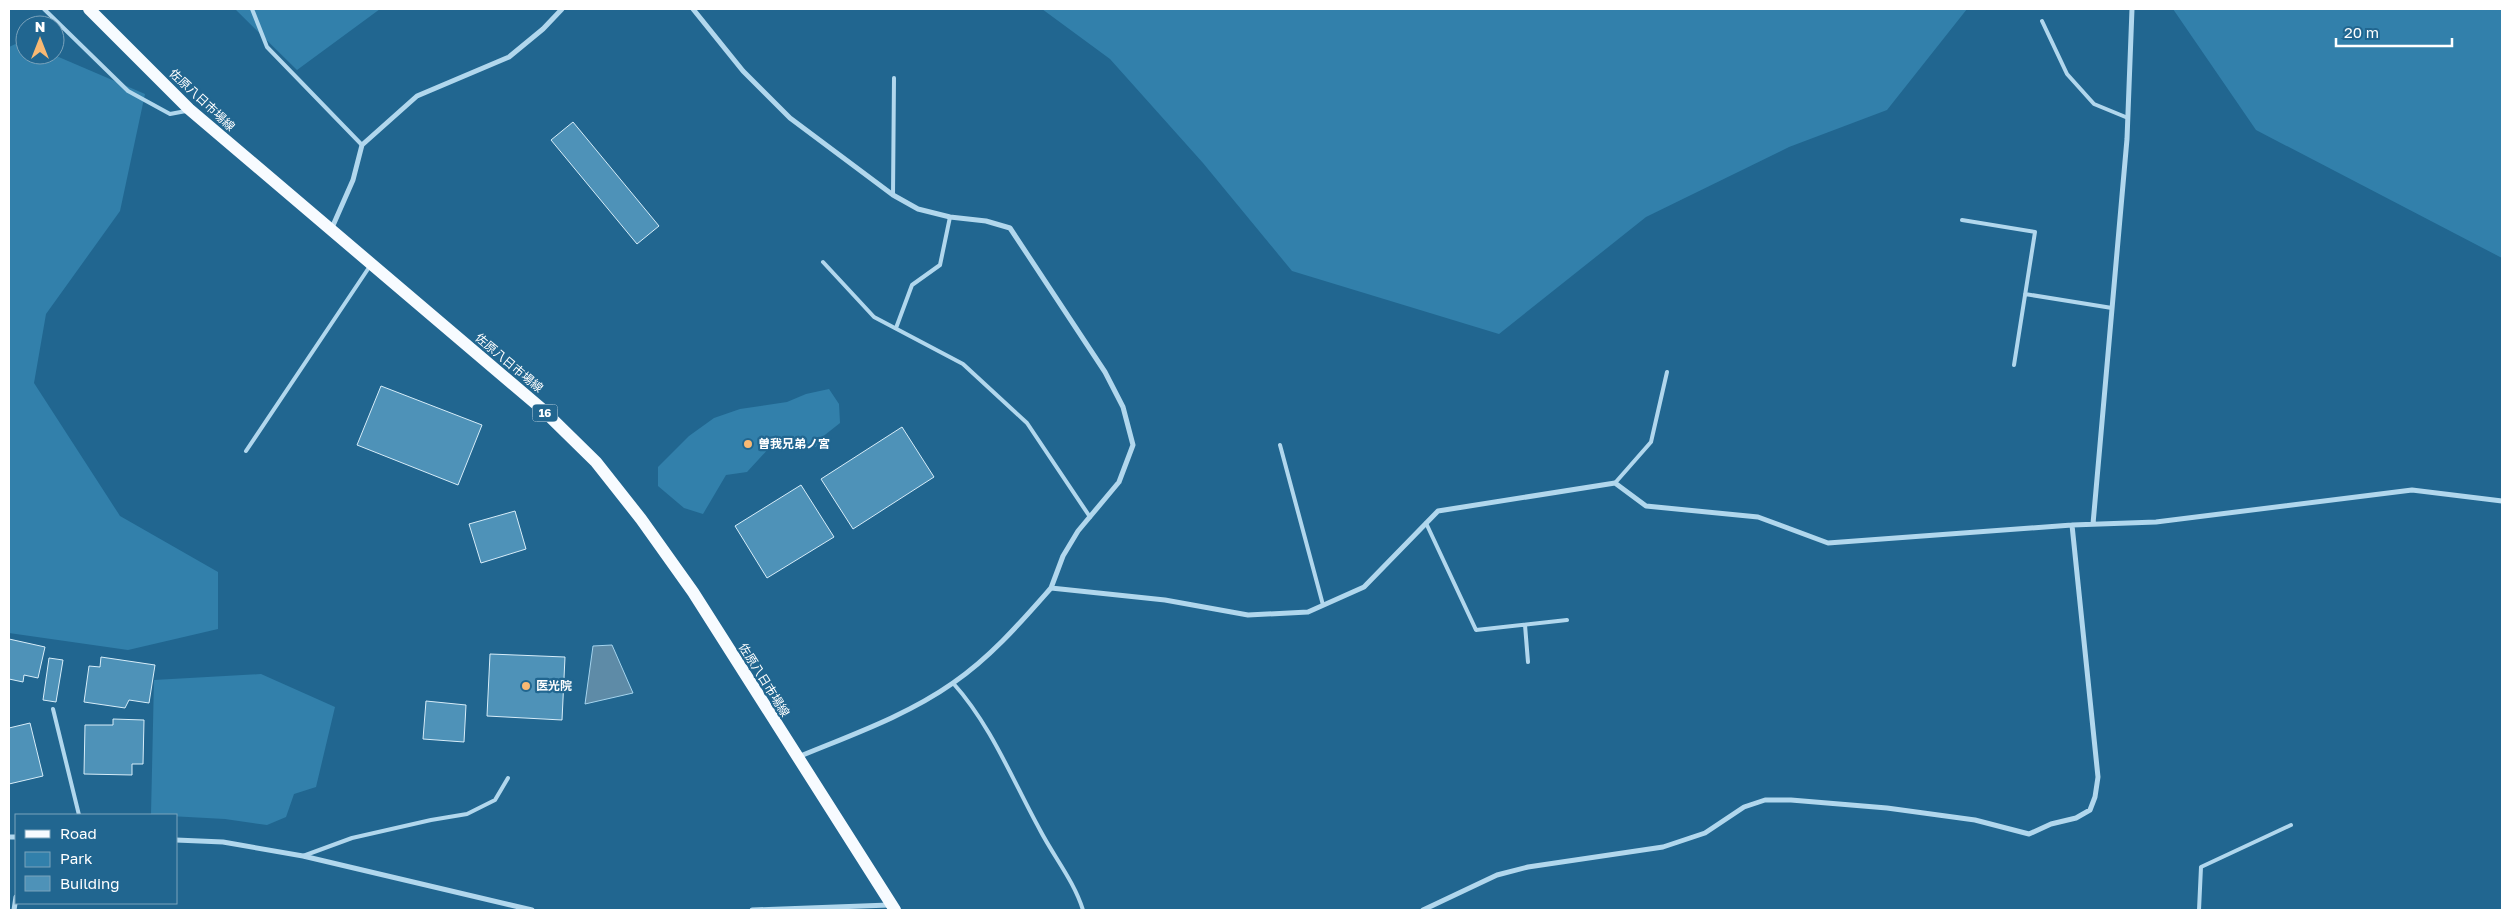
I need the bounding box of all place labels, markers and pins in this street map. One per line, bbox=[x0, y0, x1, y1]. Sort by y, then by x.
place label: 曽我兄弟ノ宮 bbox=[758, 436, 830, 451]
marker: 曽我兄弟ノ宮 bbox=[742, 438, 754, 450]
place label: 医光院 bbox=[536, 678, 572, 693]
marker: 医光院 bbox=[520, 680, 532, 692]

